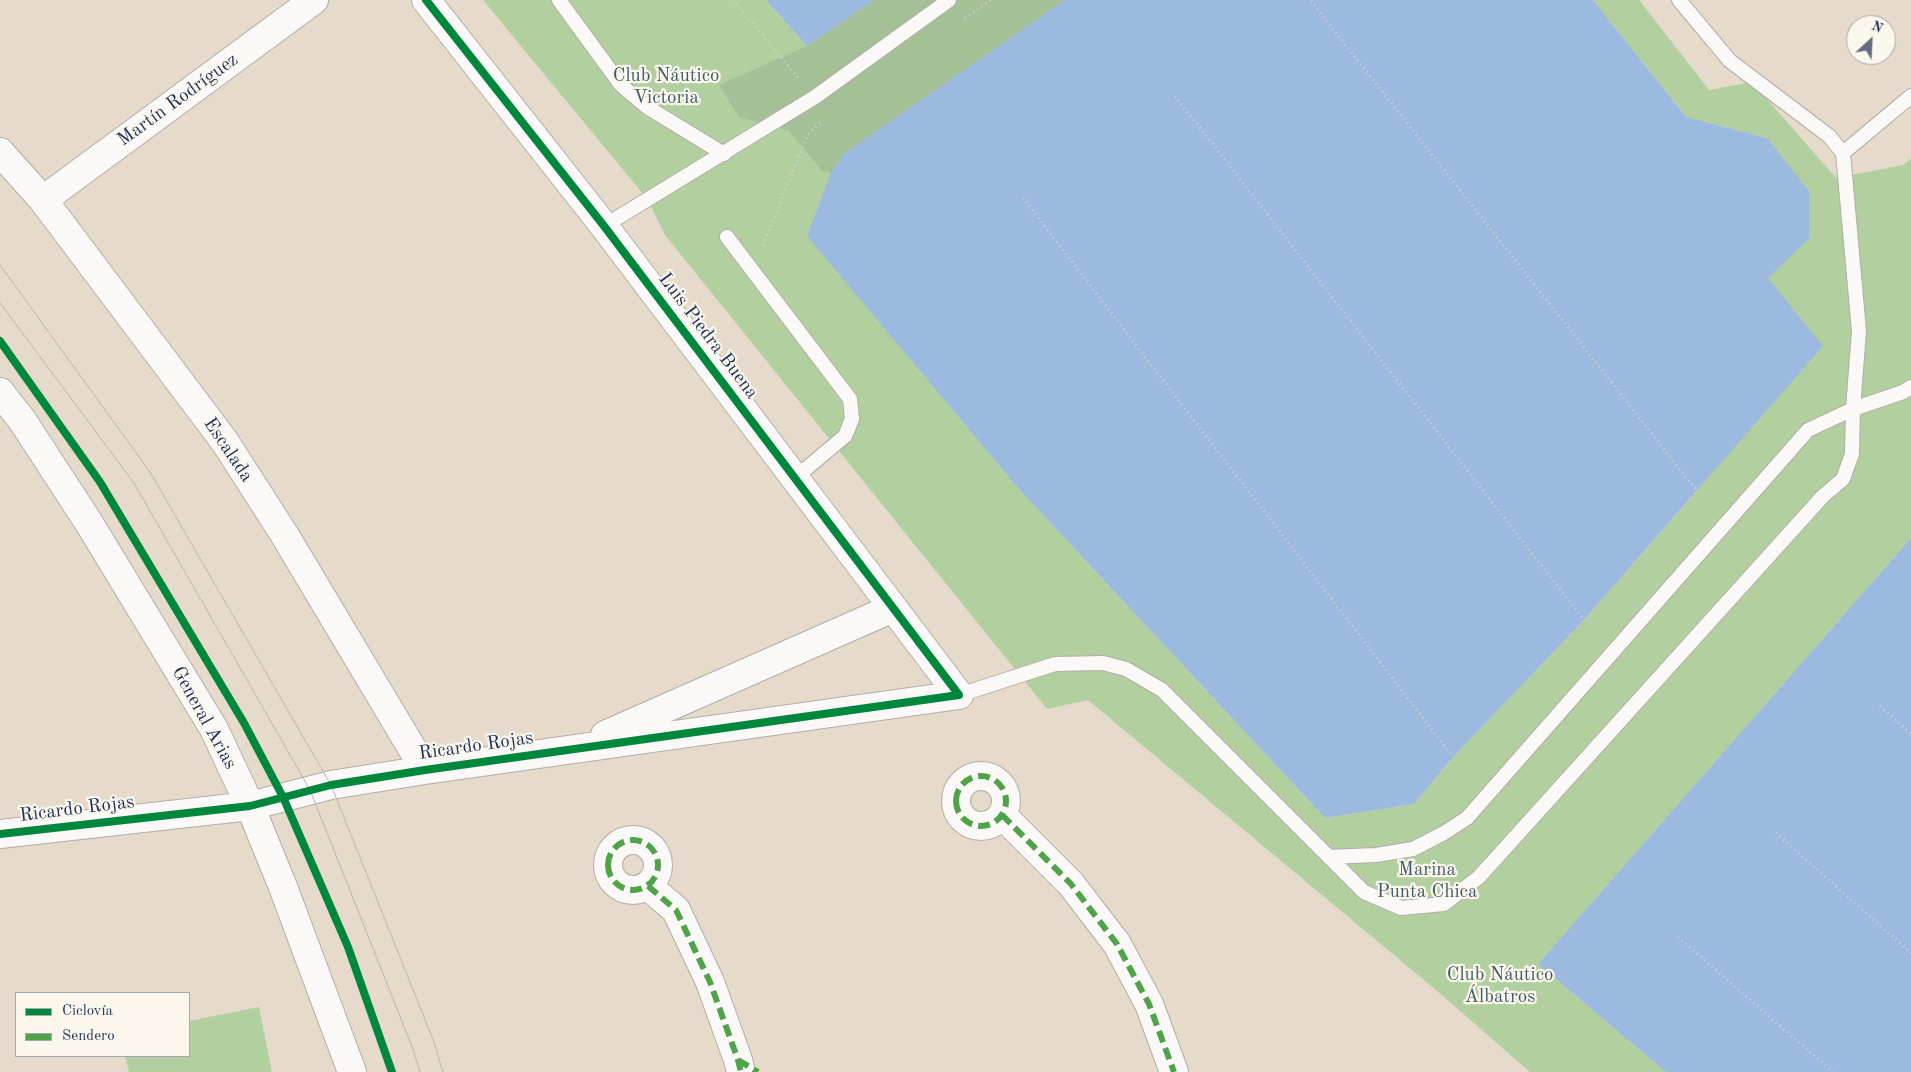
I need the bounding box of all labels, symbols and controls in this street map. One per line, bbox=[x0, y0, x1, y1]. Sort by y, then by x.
north arrow bbox=[1846, 15, 1896, 65]
text: N bbox=[1869, 19, 1885, 36]
street label: Martín Rodríguez bbox=[113, 49, 243, 151]
park label: Club Náutico Victoria bbox=[613, 65, 719, 109]
street label: Luis Piedra Buena bbox=[653, 268, 763, 404]
street label: Escalada bbox=[198, 413, 258, 487]
street label: General Arias bbox=[166, 663, 242, 773]
street label: Ricardo Rojas bbox=[417, 727, 535, 765]
street label: Ricardo Rojas bbox=[18, 791, 136, 827]
park label: Marina Punta Chica bbox=[1377, 859, 1477, 903]
park label: Club Náutico Álbatros bbox=[1447, 964, 1553, 1008]
legend bbox=[15, 992, 190, 1057]
text: Ciclovía bbox=[62, 1004, 113, 1019]
text: Sendero bbox=[62, 1029, 115, 1044]

